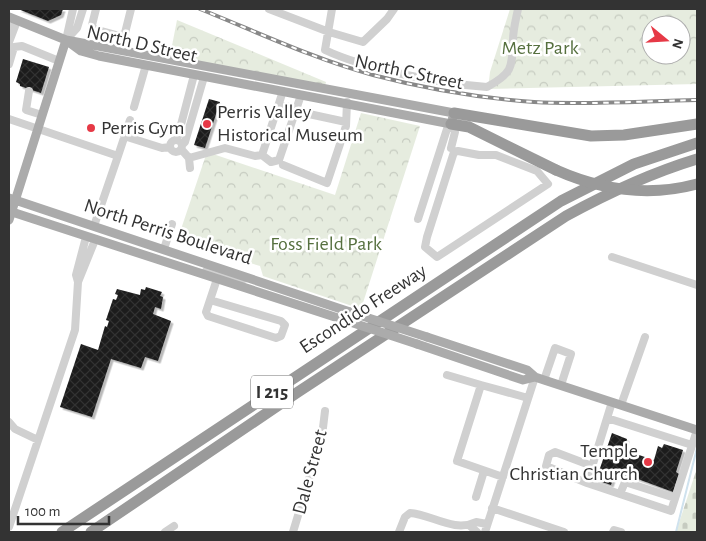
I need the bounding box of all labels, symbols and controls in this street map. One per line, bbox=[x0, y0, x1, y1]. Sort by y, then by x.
north arrow bbox=[641, 15, 691, 65]
street label: North D Street bbox=[85, 22, 200, 67]
text: N bbox=[669, 37, 686, 51]
park label: Metz Park bbox=[501, 38, 579, 58]
street label: North C Street bbox=[353, 51, 466, 93]
place label: Perris Valley Historical Museum bbox=[217, 102, 363, 145]
place label: Perris Gym bbox=[101, 118, 184, 138]
marker: Perris Valley Historical Museum bbox=[201, 118, 213, 130]
marker: Perris Gym bbox=[85, 122, 97, 134]
street label: North Perris Boulevard bbox=[82, 195, 254, 269]
park label: Foss Field Park bbox=[270, 234, 382, 254]
street label: Escondido Freeway bbox=[296, 260, 430, 357]
road number: I 215 bbox=[251, 376, 293, 408]
street label: Dale Street bbox=[289, 427, 331, 516]
place label: Temple Christian Church bbox=[509, 441, 638, 484]
marker: Temple Christian Church bbox=[642, 456, 654, 468]
scale bar bbox=[18, 494, 109, 526]
text: 100 m bbox=[25, 504, 60, 519]

